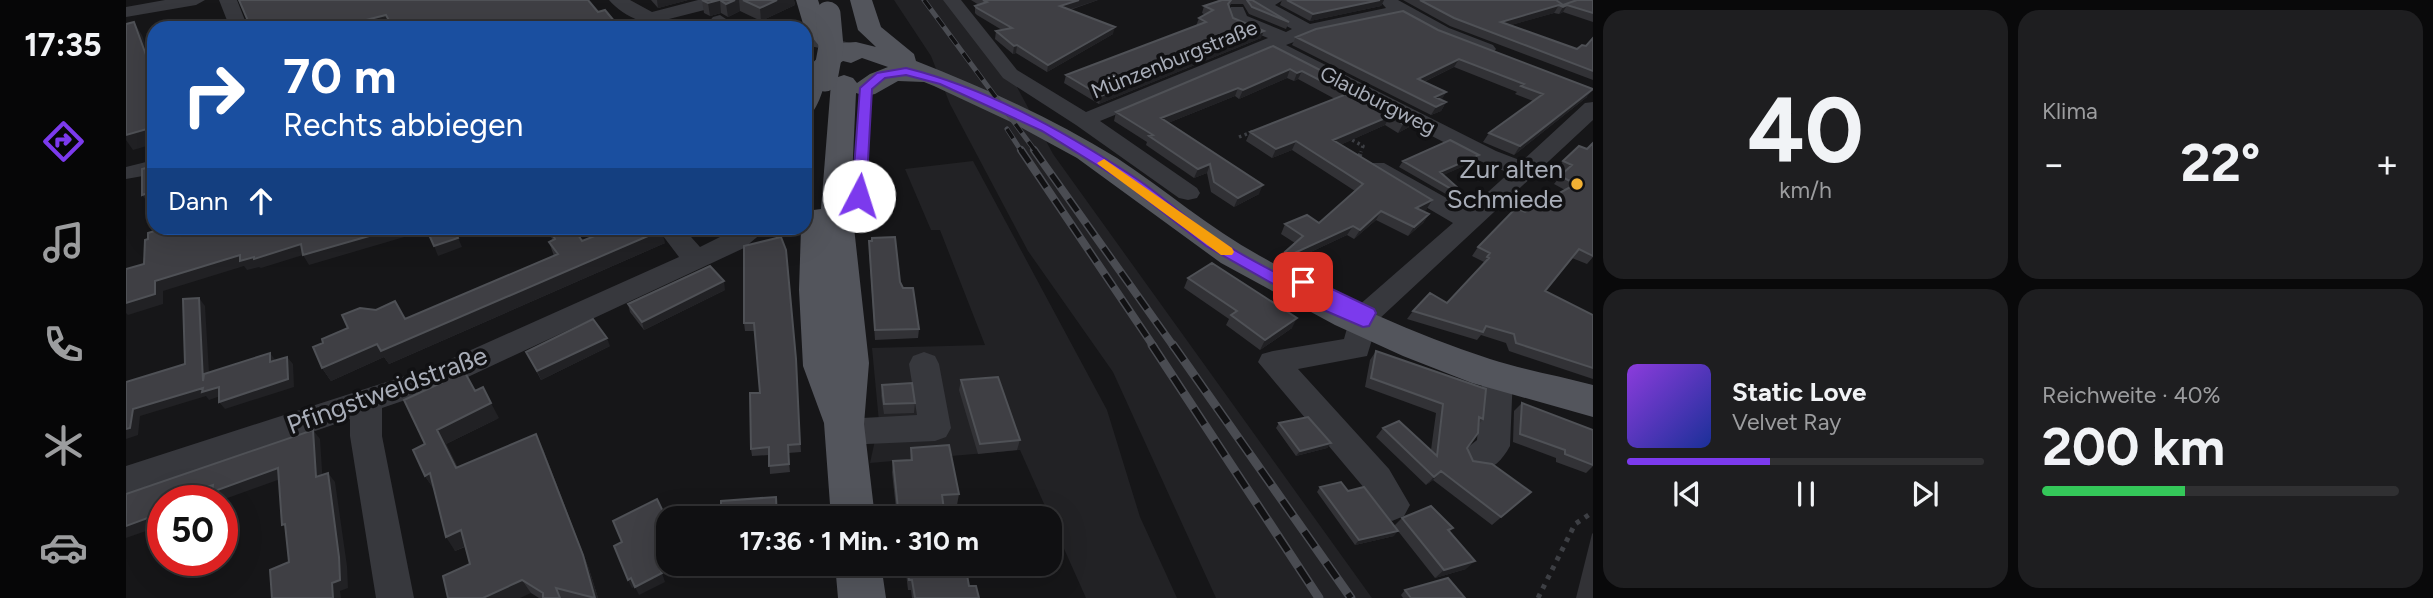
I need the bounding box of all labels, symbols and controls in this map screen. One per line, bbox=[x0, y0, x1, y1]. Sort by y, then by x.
street label: Münzenburgstraße bbox=[1087, 14, 1261, 104]
text: 17:35 bbox=[24, 26, 102, 64]
text: 70 m bbox=[283, 46, 396, 105]
icon: right bbox=[168, 49, 259, 140]
street label: Glauburgweg bbox=[1316, 60, 1440, 140]
text: 40 bbox=[1747, 76, 1864, 185]
text: Klima bbox=[2042, 97, 2098, 125]
text: Rechts abbiegen bbox=[283, 106, 523, 144]
icon: directions bbox=[39, 117, 88, 166]
text: 22° bbox=[2181, 132, 2260, 194]
text: − bbox=[2042, 141, 2066, 187]
text: + bbox=[2375, 141, 2399, 187]
place label: Zur alten Schmiede bbox=[1447, 153, 1563, 215]
position arrow bbox=[822, 159, 896, 233]
marker: Zur alten Schmiede bbox=[1569, 176, 1585, 192]
text: km/h bbox=[1779, 176, 1832, 204]
icon: ahead bbox=[242, 182, 280, 220]
text: Dann bbox=[168, 185, 228, 217]
icon: music bbox=[39, 218, 88, 267]
pin bbox=[1273, 252, 1333, 312]
icon: arrive bbox=[1284, 263, 1322, 301]
icon: phone bbox=[39, 320, 88, 369]
street label: Pfingstweidstraße bbox=[282, 339, 492, 441]
text: Static Love bbox=[1732, 376, 1866, 408]
text: Reichweite · 40% bbox=[2042, 381, 2221, 409]
text: Velvet Ray bbox=[1732, 408, 1841, 436]
text: 200 km bbox=[2042, 416, 2225, 478]
icon: climate bbox=[39, 421, 88, 470]
icon: previous bbox=[1668, 475, 1706, 513]
icon: pause bbox=[1787, 475, 1825, 513]
icon: next bbox=[1906, 475, 1944, 513]
speed limit sign: 50 bbox=[147, 485, 238, 576]
icon: car bbox=[39, 523, 88, 572]
text: 17:36 · 1 Min. · 310 m bbox=[739, 525, 979, 557]

